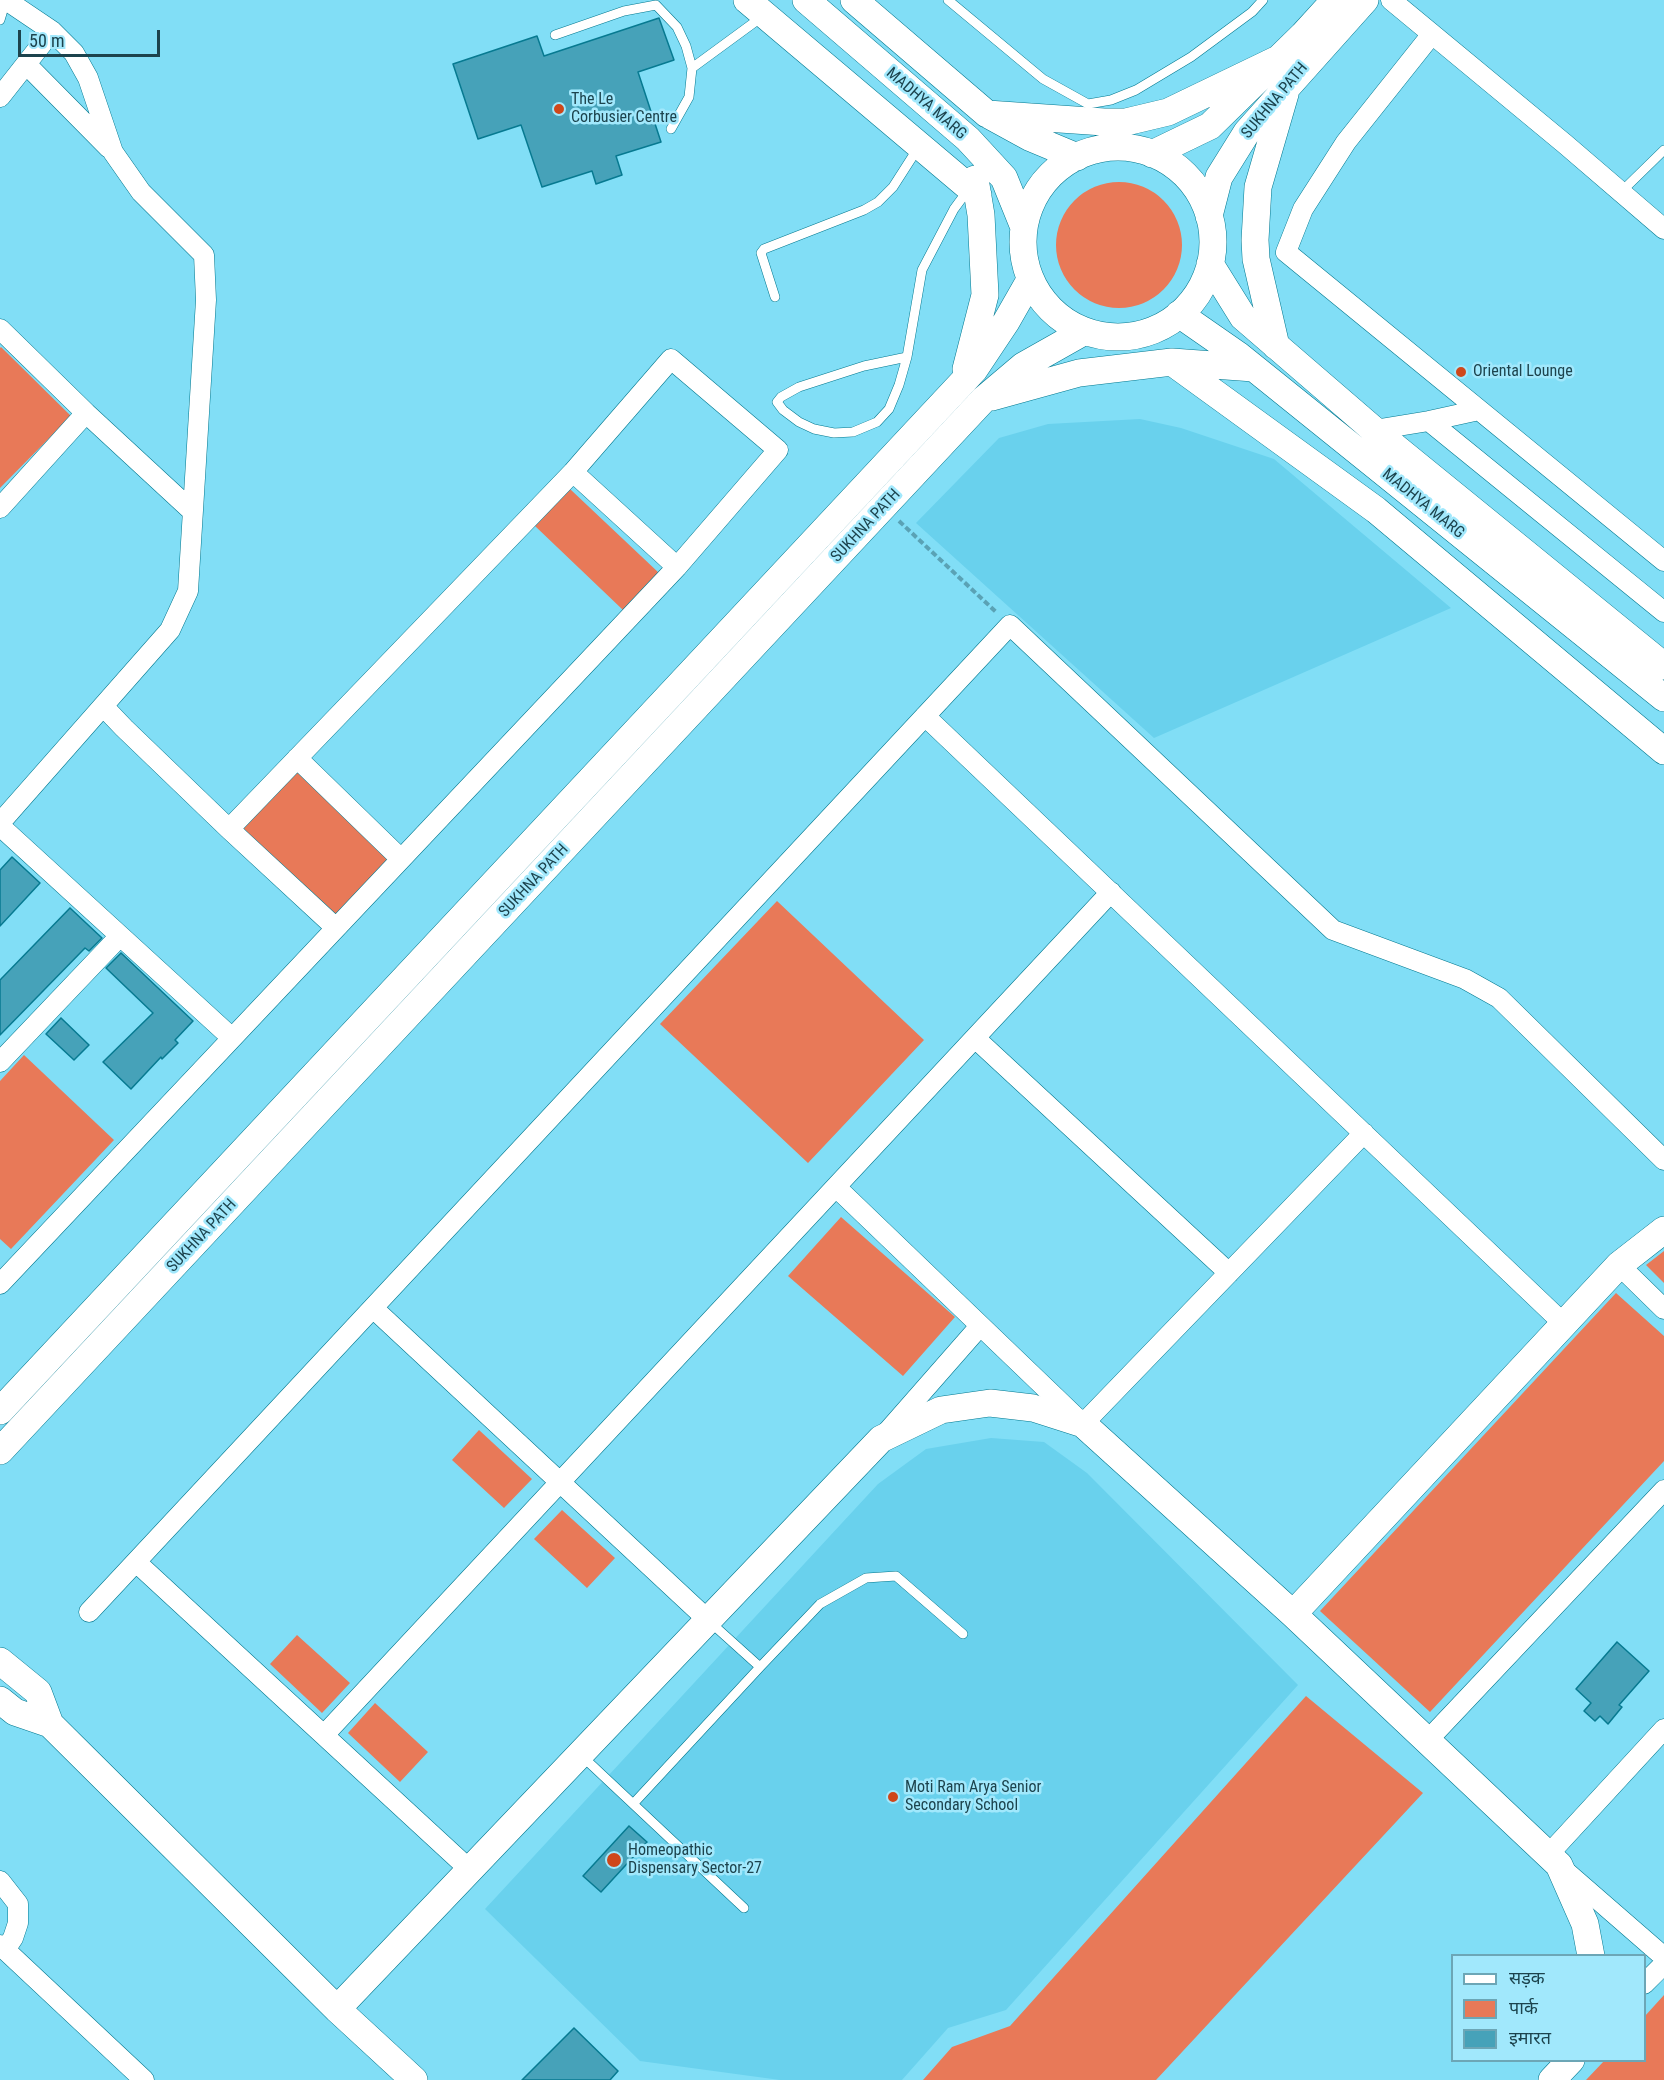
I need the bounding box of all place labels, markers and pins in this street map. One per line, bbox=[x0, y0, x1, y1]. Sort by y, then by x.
place label: The Le Corbusier Centre bbox=[571, 90, 677, 128]
marker: The Le Corbusier Centre bbox=[552, 102, 566, 116]
place label: Oriental Lounge bbox=[1473, 362, 1573, 382]
marker: Oriental Lounge bbox=[1454, 365, 1468, 379]
place label: Moti Ram Arya Senior Secondary School bbox=[905, 1778, 1041, 1816]
marker: Moti Ram Arya Senior Secondary School bbox=[886, 1790, 900, 1804]
place label: Homeopathic Dispensary Sector-27 bbox=[628, 1841, 762, 1879]
marker: Homeopathic Dispensary Sector-27 bbox=[605, 1851, 623, 1869]

